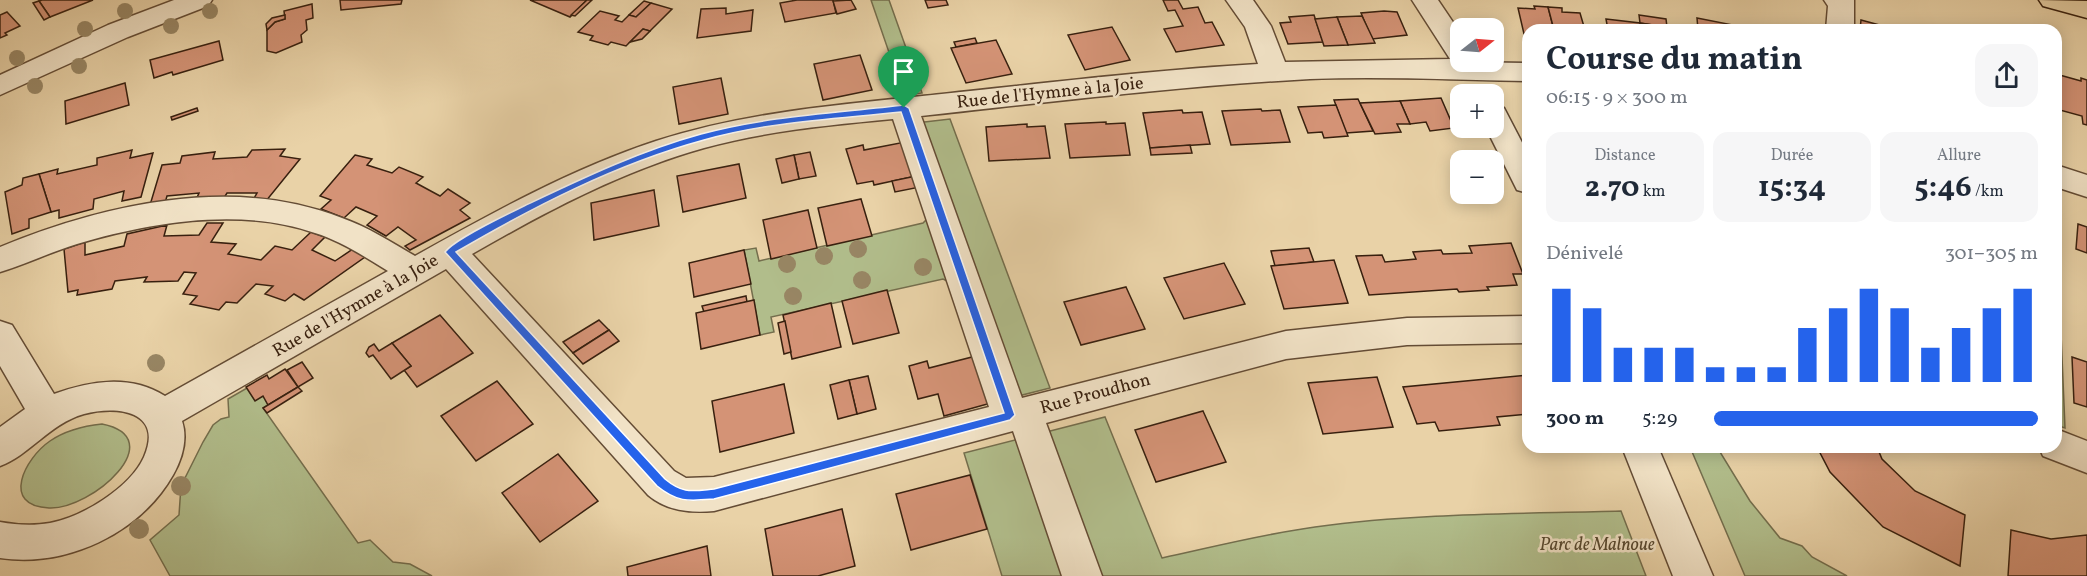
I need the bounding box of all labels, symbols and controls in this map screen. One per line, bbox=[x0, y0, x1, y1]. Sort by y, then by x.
north arrow bbox=[1450, 18, 1504, 72]
map controls bbox=[1450, 18, 1504, 204]
text: Course du matin bbox=[1546, 38, 1803, 84]
button: share bbox=[1975, 44, 2038, 107]
pin bbox=[878, 46, 929, 108]
icon: arrive bbox=[887, 55, 920, 88]
street label: Rue de l'Hymne à la Joie bbox=[956, 71, 1145, 116]
button: + bbox=[1450, 84, 1504, 138]
text: 06:15 · 9 × 300 m bbox=[1546, 84, 1688, 112]
text: Distance bbox=[1594, 145, 1656, 167]
text: Durée bbox=[1771, 145, 1813, 167]
text: Allure bbox=[1937, 145, 1981, 167]
button: − bbox=[1450, 150, 1504, 204]
text: 2.70 bbox=[1584, 167, 1639, 209]
text: 15:34 bbox=[1758, 167, 1826, 209]
text: 5:46 bbox=[1914, 167, 1972, 209]
text: km bbox=[1639, 181, 1666, 203]
text: /km bbox=[1972, 181, 2004, 203]
text: Dénivelé bbox=[1546, 240, 1623, 268]
text: 301–305 m bbox=[1945, 240, 2038, 268]
street label: Rue de l'Hymne à la Joie bbox=[268, 249, 443, 364]
street label: Rue Proudhon bbox=[1037, 368, 1154, 421]
text: 300 m bbox=[1546, 405, 1604, 433]
text: 5:29 bbox=[1642, 405, 1677, 433]
park label: Parc de Malnoue bbox=[1540, 533, 1655, 558]

